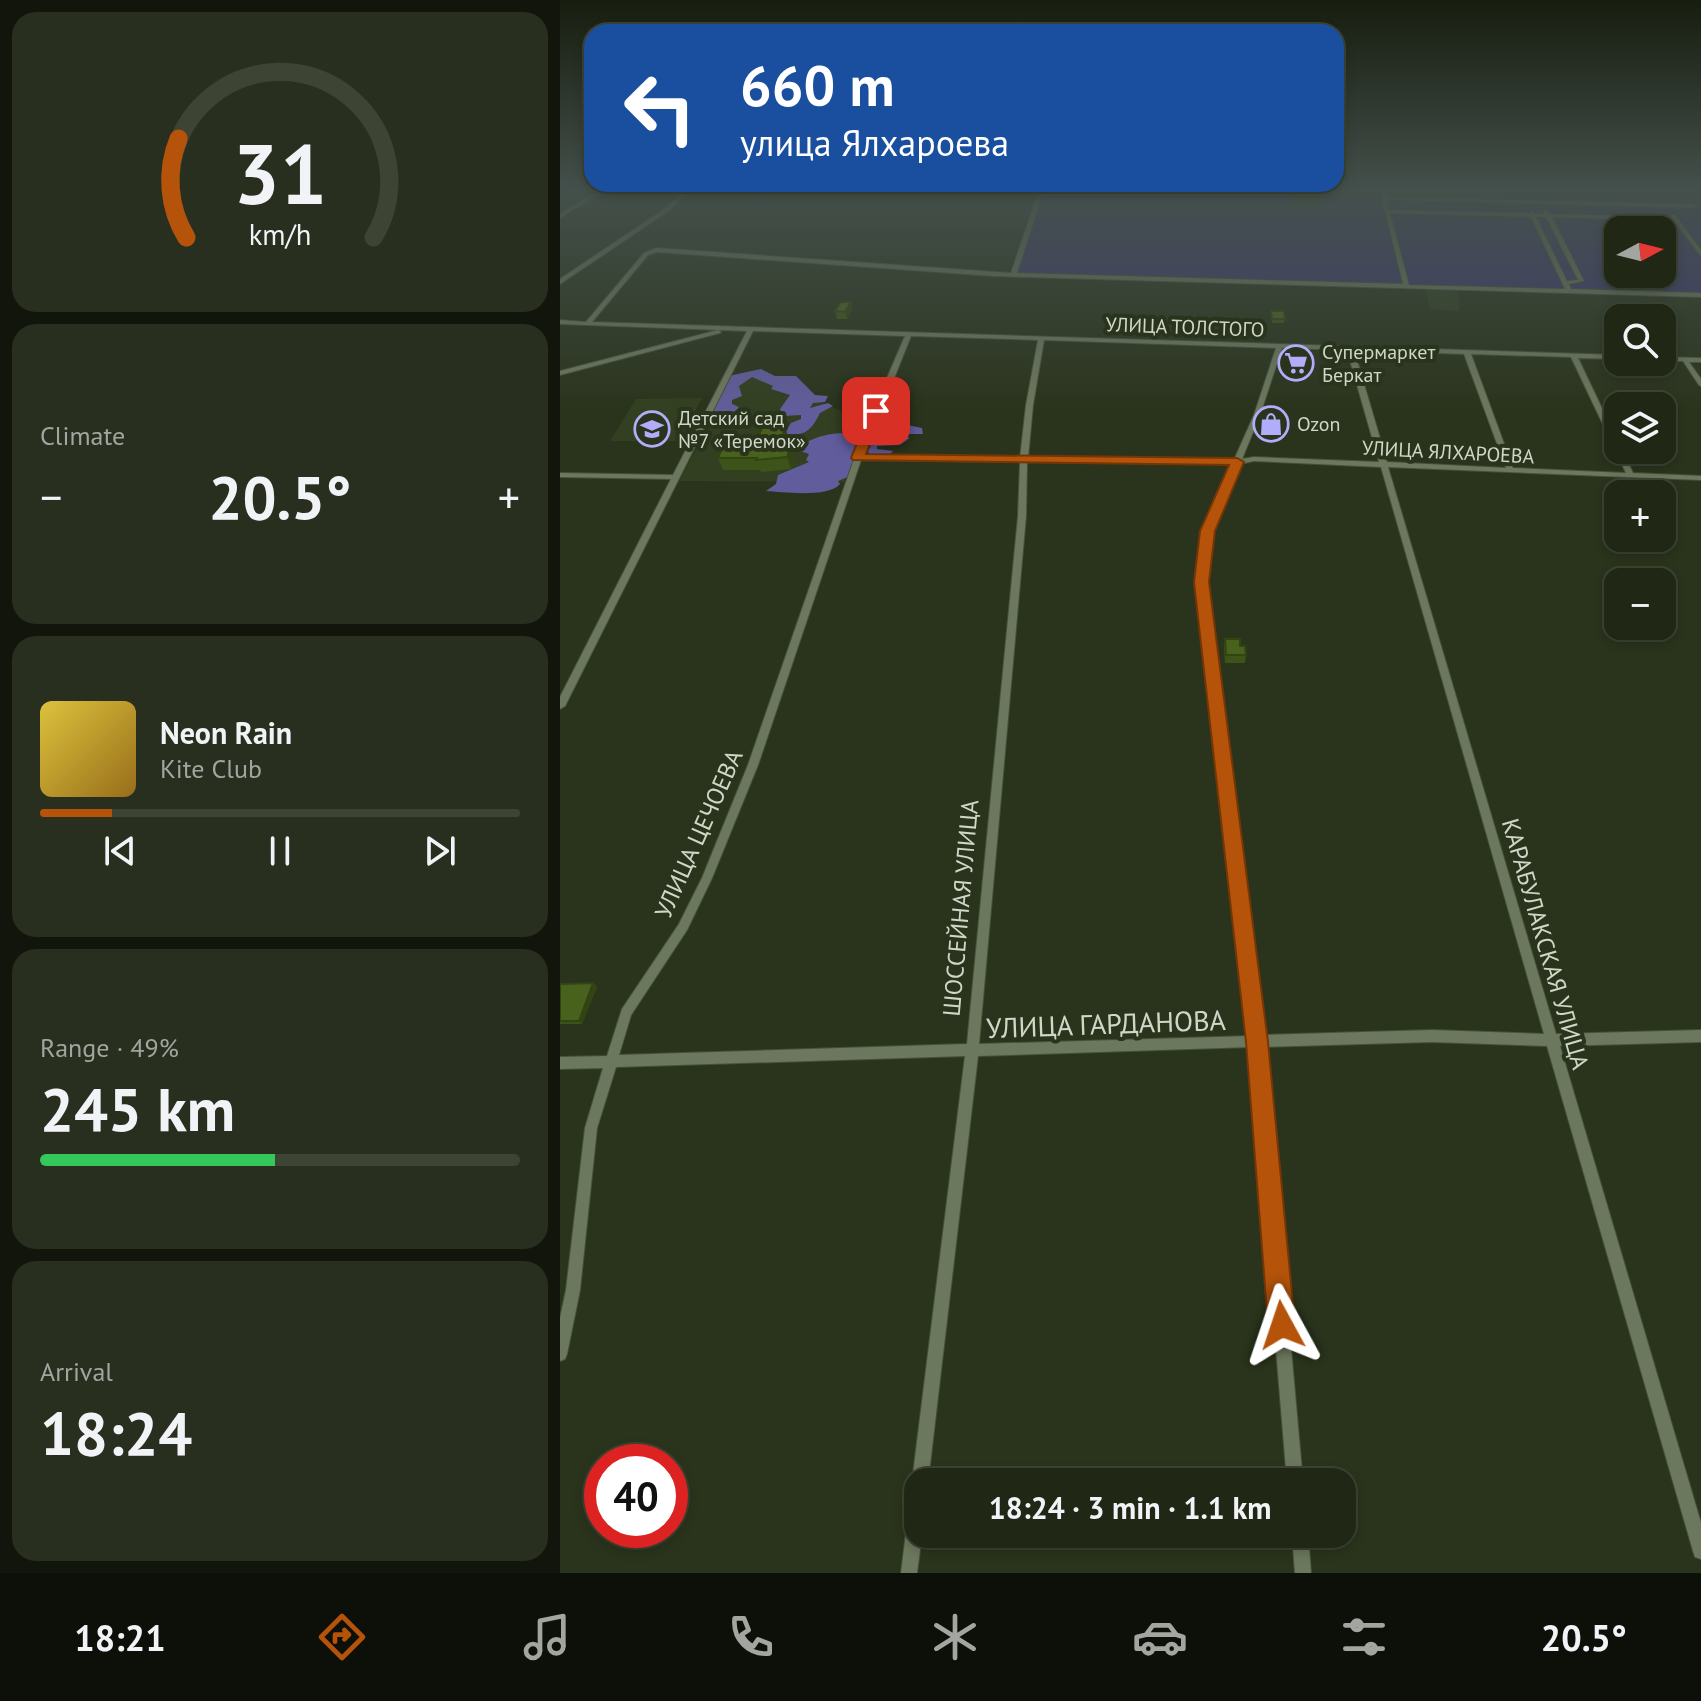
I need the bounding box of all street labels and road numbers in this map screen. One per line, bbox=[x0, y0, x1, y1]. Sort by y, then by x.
street label: УЛИЦА ТОЛСТОГО bbox=[1105, 311, 1265, 343]
street label: УЛИЦА ЯЛХАРОЕВА bbox=[1361, 434, 1535, 470]
street label: УЛИЦА ЦЕЧОЕВА bbox=[648, 745, 750, 923]
street label: ШОССЕЙНАЯ УЛИЦА bbox=[936, 798, 985, 1018]
street label: КАРАБУЛАКСКАЯ УЛИЦА bbox=[1495, 815, 1596, 1073]
street label: УЛИЦА ГАРДАНОВА bbox=[986, 1001, 1227, 1046]

